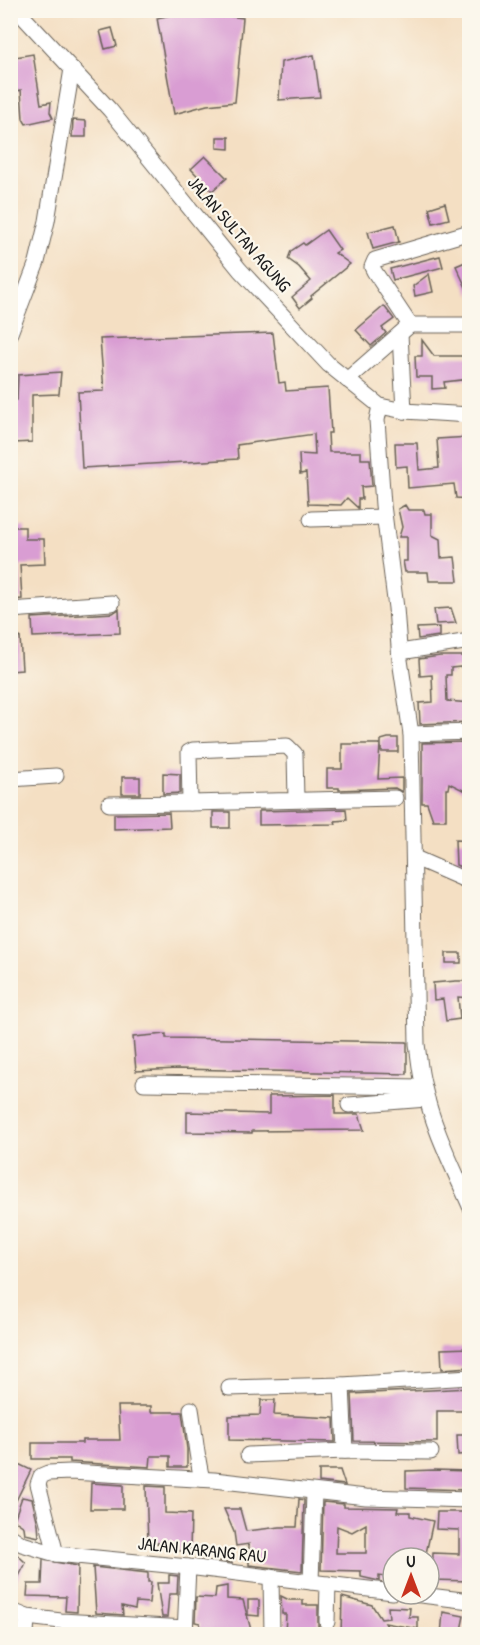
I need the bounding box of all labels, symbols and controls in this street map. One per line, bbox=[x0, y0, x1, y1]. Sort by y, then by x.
street label: JALAN SULTAN AGUNG bbox=[182, 170, 297, 297]
street label: JALAN KARANG RAU bbox=[137, 1530, 268, 1569]
north arrow bbox=[381, 1546, 441, 1606]
text: U bbox=[407, 1550, 416, 1572]

